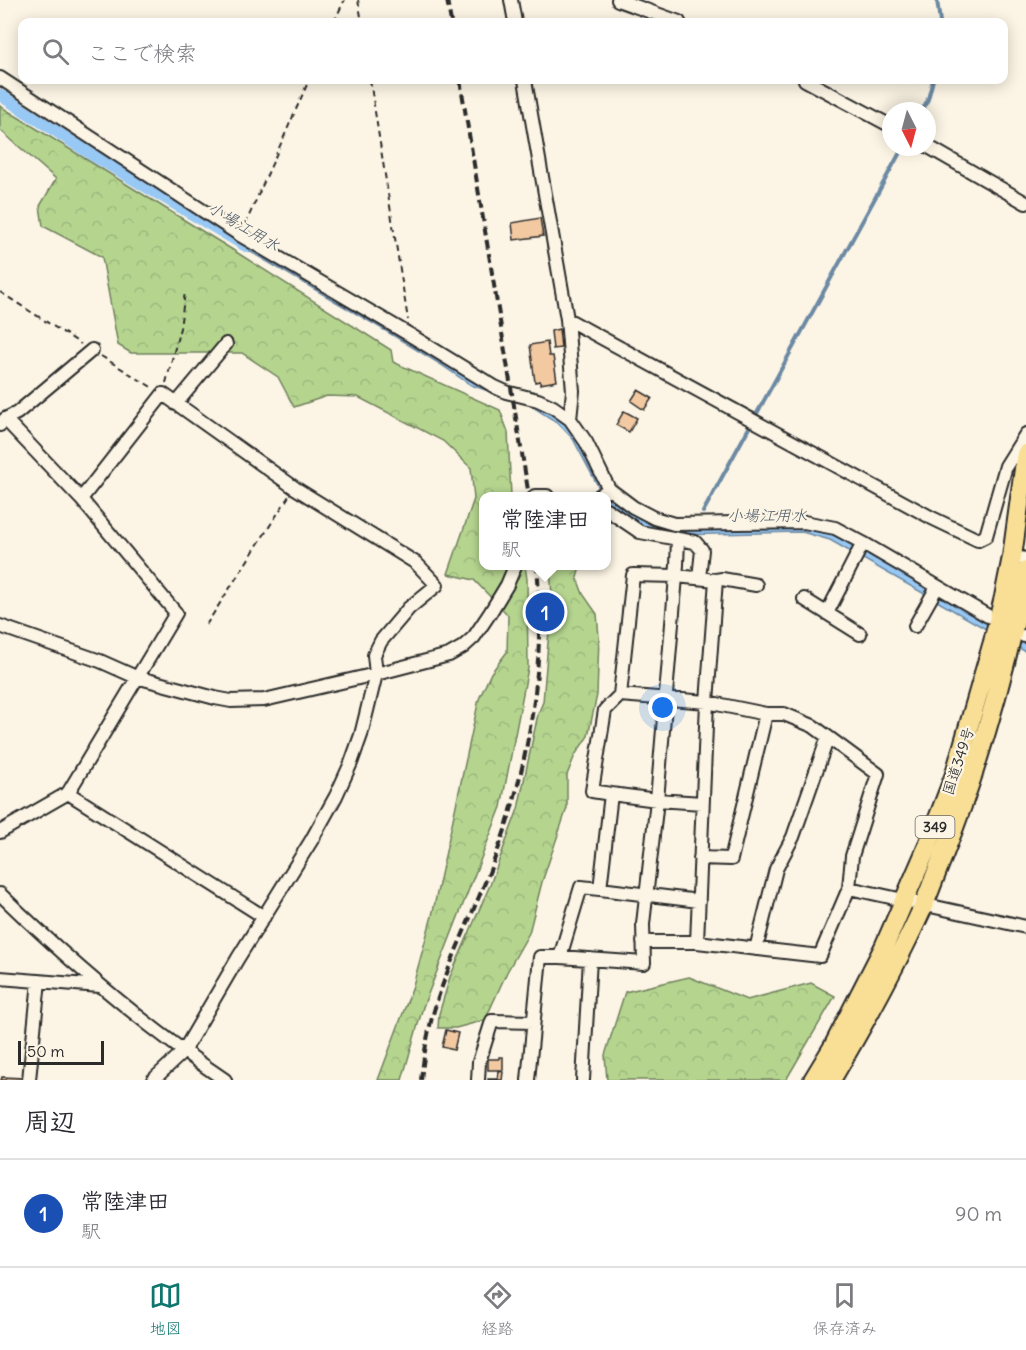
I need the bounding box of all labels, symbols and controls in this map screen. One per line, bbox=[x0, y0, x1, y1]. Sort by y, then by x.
search box bbox=[18, 18, 1008, 84]
icon: search bbox=[39, 35, 72, 68]
text: ここで検索 bbox=[87, 39, 197, 67]
north arrow bbox=[882, 102, 936, 156]
water label: 小場江用水 bbox=[205, 197, 283, 255]
popup bbox=[479, 492, 611, 570]
text: 常陸津田 bbox=[501, 505, 589, 533]
water label: 小場江用水 bbox=[727, 505, 807, 525]
text: 駅 bbox=[501, 536, 521, 561]
pin: 1 bbox=[526, 590, 564, 634]
your location bbox=[648, 693, 677, 722]
street label: 国道349号 bbox=[938, 724, 978, 798]
road number: 349 bbox=[916, 816, 954, 838]
scale bar bbox=[18, 1038, 104, 1066]
text: 50 m bbox=[27, 1041, 65, 1061]
text: 周辺 bbox=[24, 1105, 76, 1138]
text: 常陸津田 bbox=[81, 1187, 169, 1215]
text: 1 bbox=[40, 1201, 47, 1226]
text: 90 m bbox=[955, 1201, 1002, 1226]
text: 駅 bbox=[81, 1218, 101, 1243]
tab: 地図 bbox=[149, 1279, 182, 1339]
tab: 経路 bbox=[481, 1279, 514, 1339]
tab: 保存済み bbox=[813, 1279, 877, 1339]

